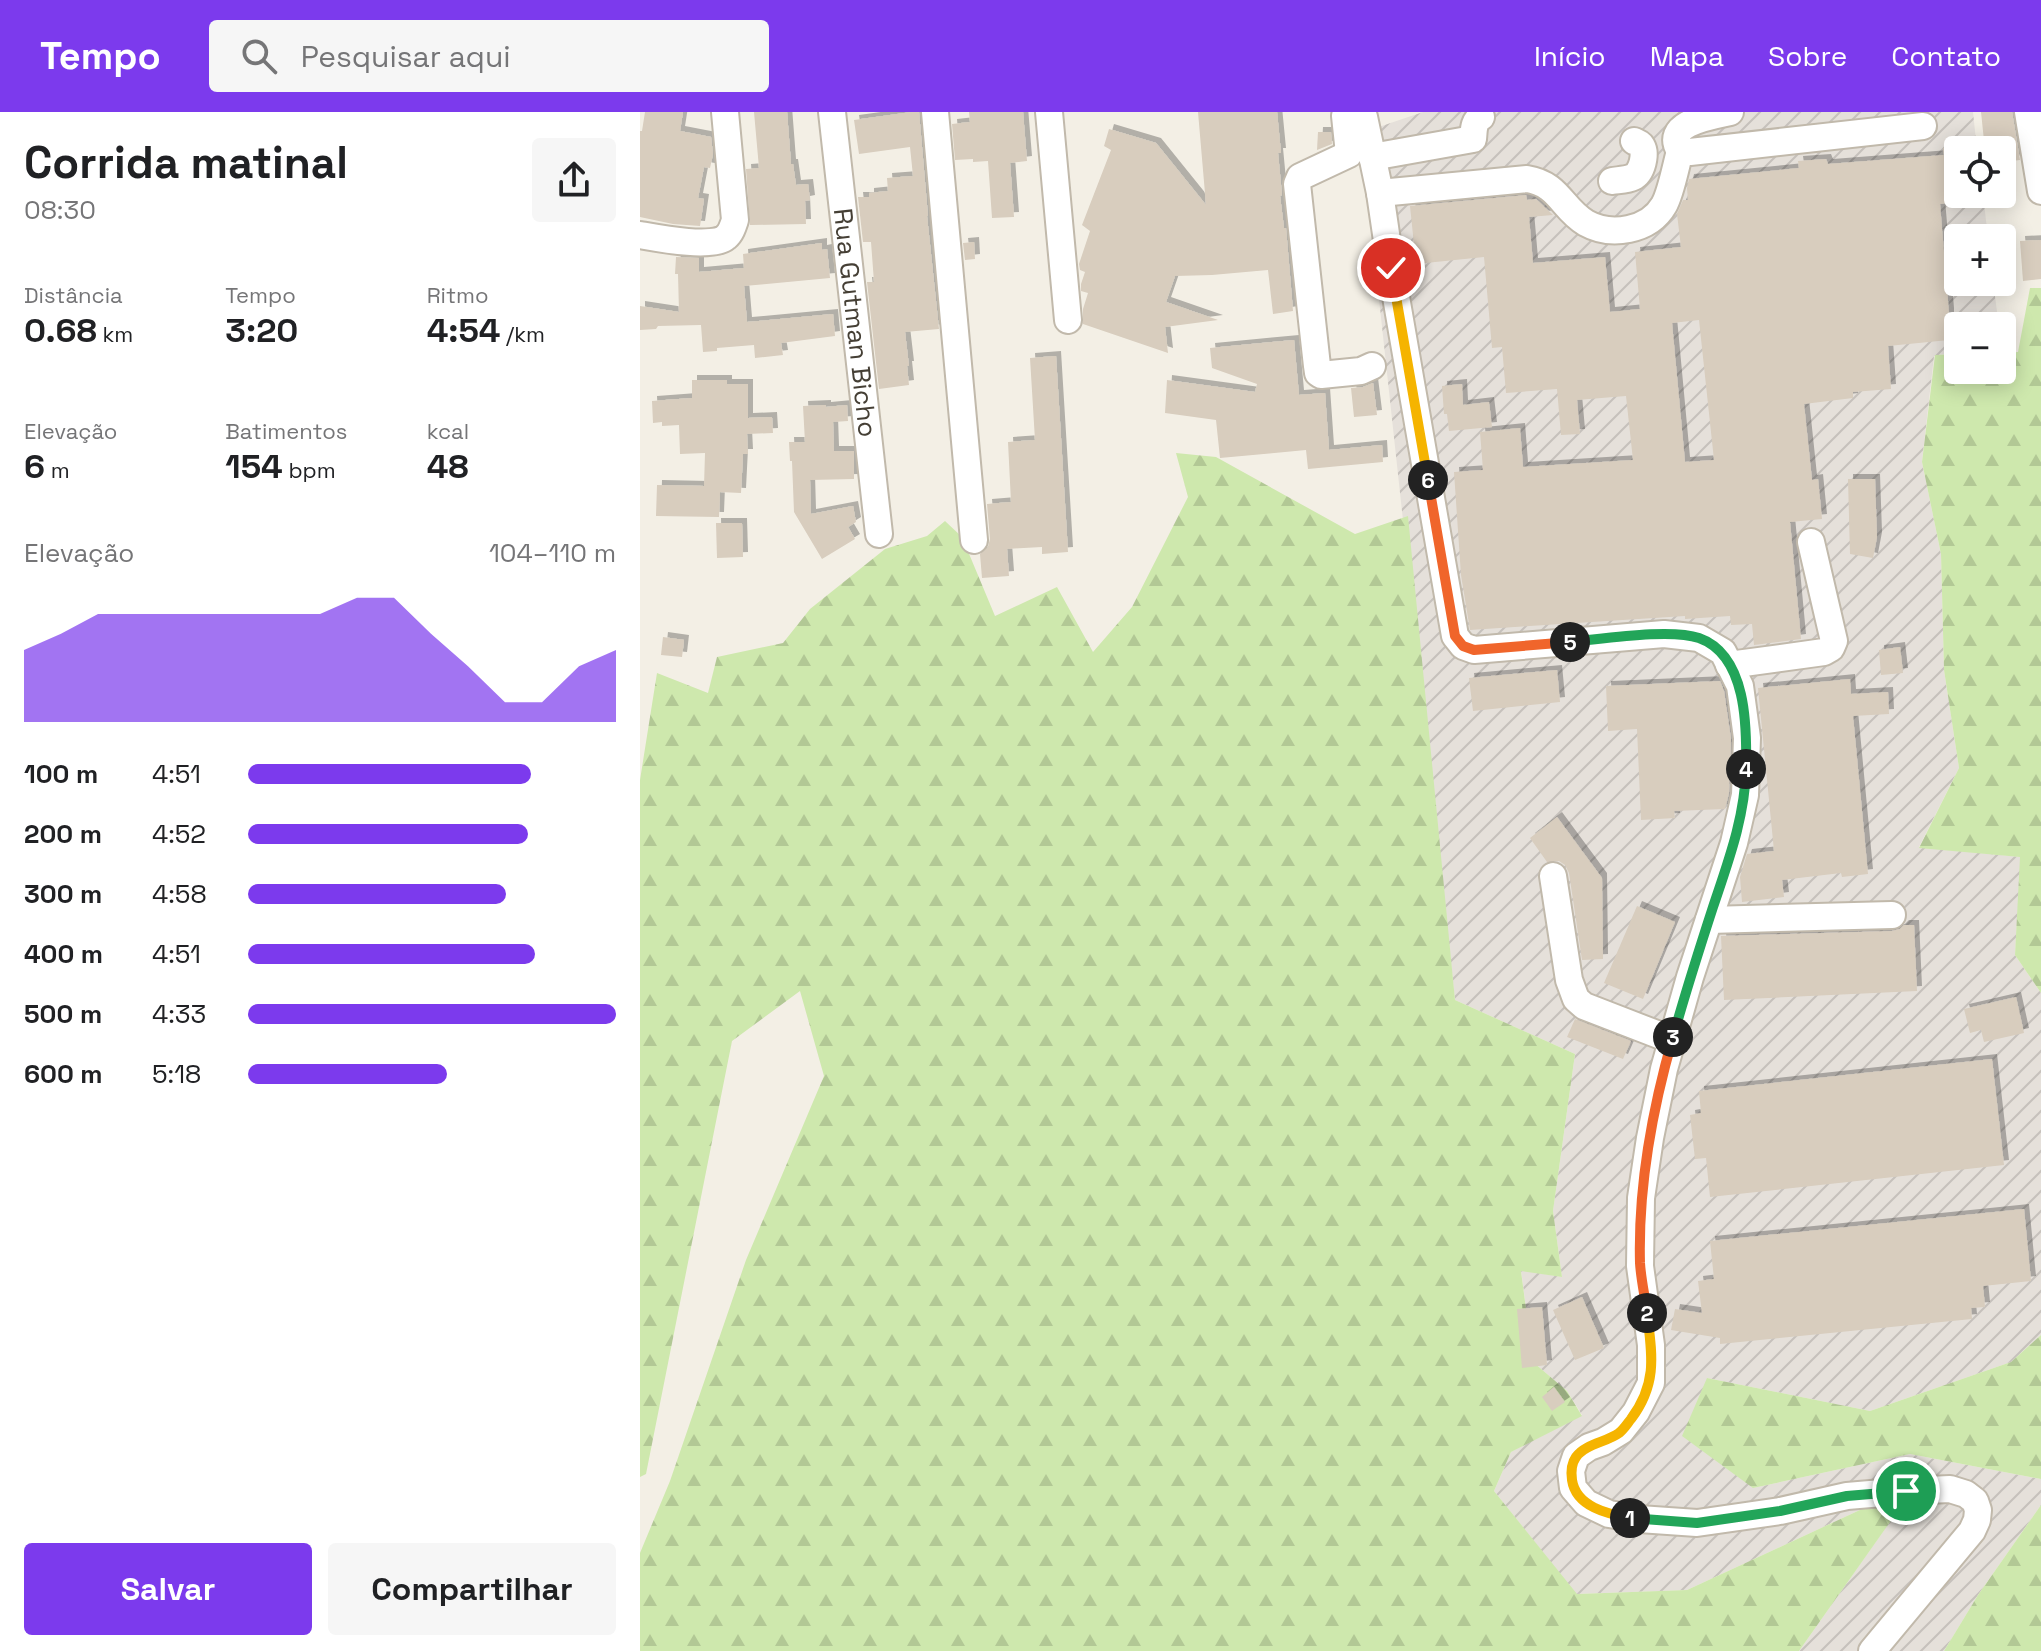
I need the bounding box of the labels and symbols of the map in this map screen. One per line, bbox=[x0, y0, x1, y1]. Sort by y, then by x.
street label: Rua Gutman Bicho bbox=[826, 206, 885, 439]
pin bbox=[1357, 234, 1425, 302]
pin: 6 bbox=[1408, 460, 1448, 500]
pin: 5 bbox=[1550, 622, 1590, 662]
pin: 4 bbox=[1726, 749, 1766, 789]
pin: 3 bbox=[1653, 1017, 1693, 1057]
pin: 2 bbox=[1627, 1293, 1667, 1333]
pin bbox=[1872, 1457, 1940, 1525]
pin: 1 bbox=[1610, 1498, 1650, 1538]

